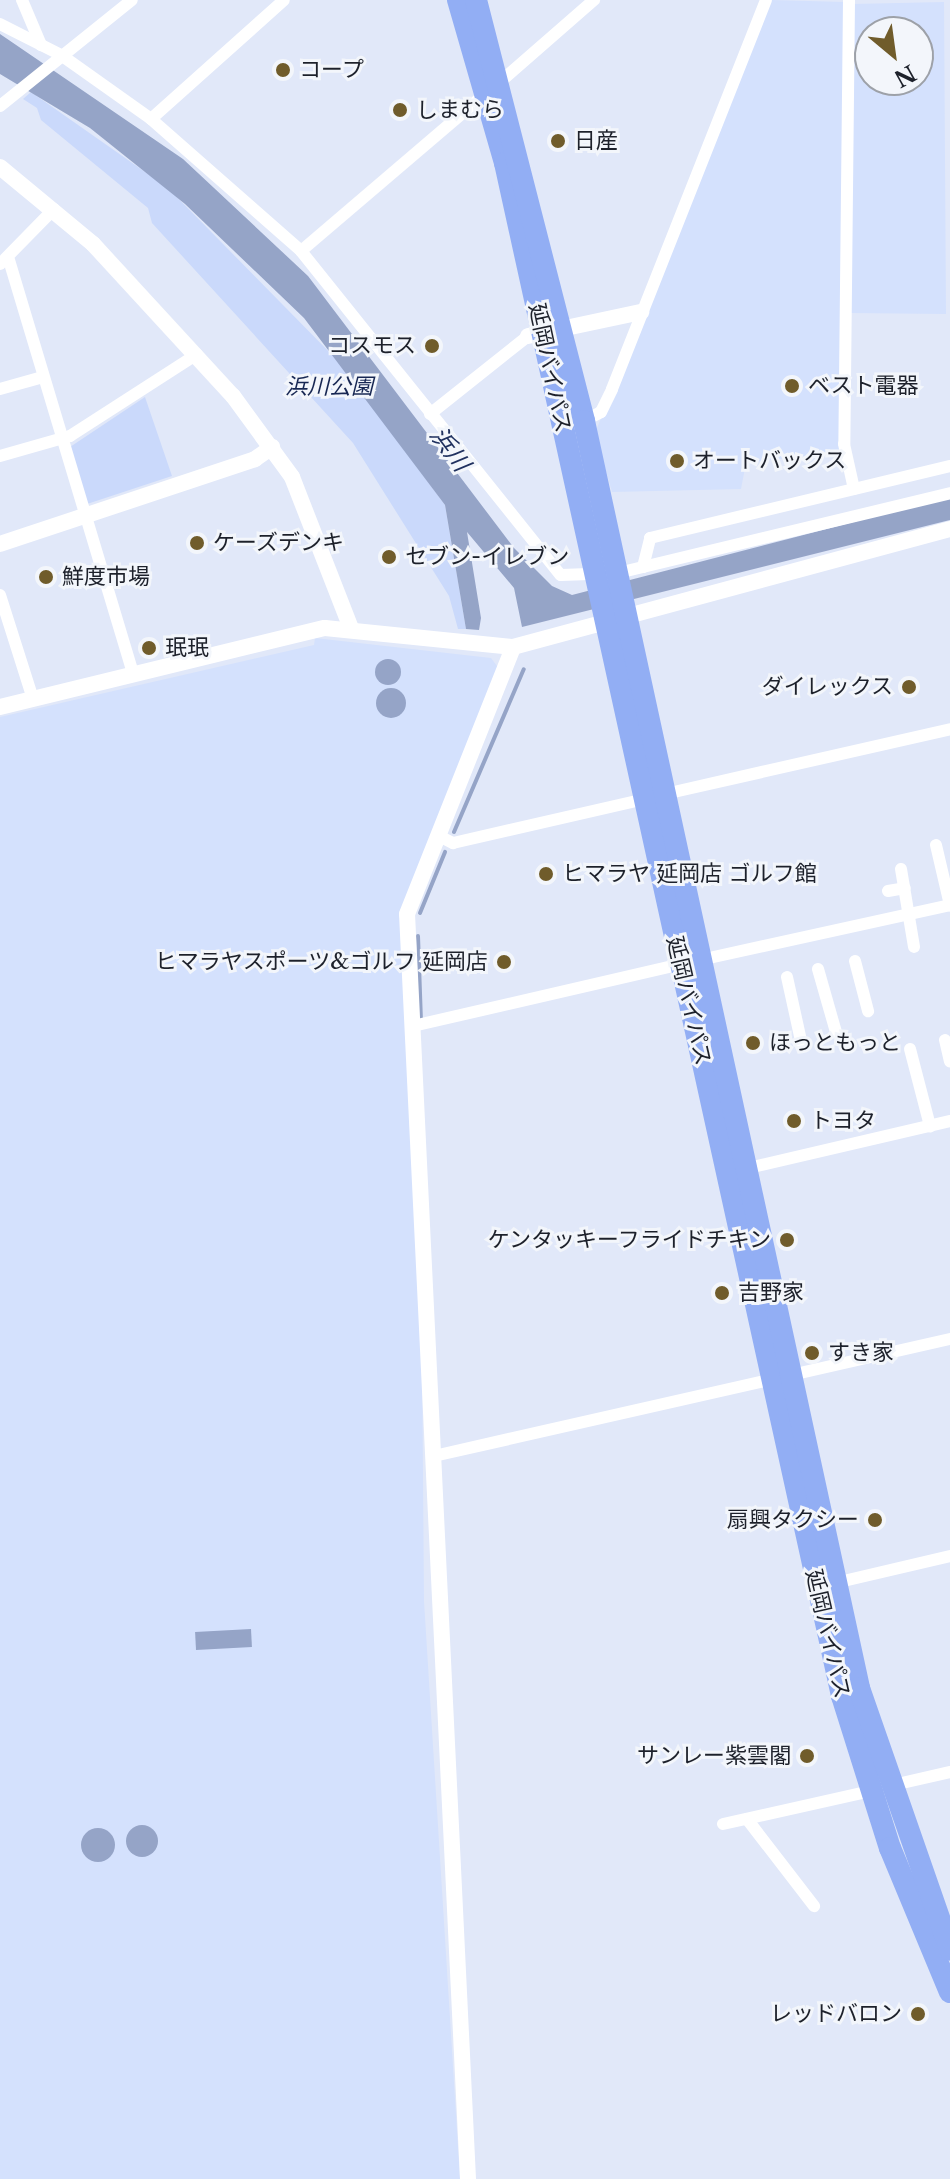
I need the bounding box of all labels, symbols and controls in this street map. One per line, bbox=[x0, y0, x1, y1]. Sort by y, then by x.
north arrow bbox=[854, 16, 934, 96]
place label: コープ bbox=[299, 57, 365, 83]
text: N bbox=[889, 59, 921, 93]
marker: コープ bbox=[274, 61, 292, 79]
place label: しまむら bbox=[416, 97, 504, 123]
marker: しまむら bbox=[391, 101, 409, 119]
place label: 日産 bbox=[574, 128, 618, 154]
marker: 日産 bbox=[549, 132, 567, 150]
street label: 延岡バイパス bbox=[523, 301, 577, 435]
place label: コスモス bbox=[328, 333, 416, 359]
marker: コスモス bbox=[423, 337, 441, 355]
place label: ベスト電器 bbox=[808, 373, 918, 399]
park label: 浜川公園 bbox=[285, 374, 373, 400]
marker: ベスト電器 bbox=[783, 377, 801, 395]
water label: 浜川 bbox=[424, 421, 476, 477]
place label: オートバックス bbox=[693, 448, 847, 474]
marker: オートバックス bbox=[668, 452, 686, 470]
place label: ケーズデンキ bbox=[213, 530, 345, 556]
marker: ケーズデンキ bbox=[188, 534, 206, 552]
place label: セブン-イレブン bbox=[405, 544, 569, 570]
marker: セブン-イレブン bbox=[380, 548, 398, 566]
place label: 鮮度市場 bbox=[62, 564, 150, 590]
marker: 鮮度市場 bbox=[37, 568, 55, 586]
place label: 珉珉 bbox=[165, 635, 209, 661]
marker: 珉珉 bbox=[140, 639, 158, 657]
place label: ダイレックス bbox=[761, 674, 893, 700]
marker: ダイレックス bbox=[900, 678, 918, 696]
place label: ヒマラヤ 延岡店 ゴルフ館 bbox=[562, 861, 817, 887]
marker: ヒマラヤ 延岡店 ゴルフ館 bbox=[537, 865, 555, 883]
street label: 延岡バイパス bbox=[661, 934, 717, 1068]
place label: ヒマラヤスポーツ&ゴルフ 延岡店 bbox=[154, 949, 488, 975]
marker: ヒマラヤスポーツ&ゴルフ 延岡店 bbox=[495, 953, 513, 971]
place label: ほっともっと bbox=[769, 1030, 901, 1056]
marker: ほっともっと bbox=[744, 1034, 762, 1052]
place label: トヨタ bbox=[810, 1108, 876, 1134]
marker: トヨタ bbox=[785, 1112, 803, 1130]
place label: ケンタッキーフライドチキン bbox=[485, 1227, 771, 1253]
marker: ケンタッキーフライドチキン bbox=[778, 1231, 796, 1249]
place label: 吉野家 bbox=[738, 1280, 804, 1306]
marker: 吉野家 bbox=[713, 1284, 731, 1302]
place label: すき家 bbox=[828, 1340, 894, 1366]
marker: すき家 bbox=[803, 1344, 821, 1362]
place label: 扇興タクシー bbox=[727, 1507, 859, 1533]
marker: 扇興タクシー bbox=[866, 1511, 884, 1529]
street label: 延岡バイパス bbox=[800, 1567, 856, 1701]
place label: サンレー紫雲閣 bbox=[637, 1743, 791, 1769]
marker: サンレー紫雲閣 bbox=[798, 1747, 816, 1765]
place label: レッドバロン bbox=[770, 2001, 902, 2027]
marker: レッドバロン bbox=[909, 2005, 927, 2023]

